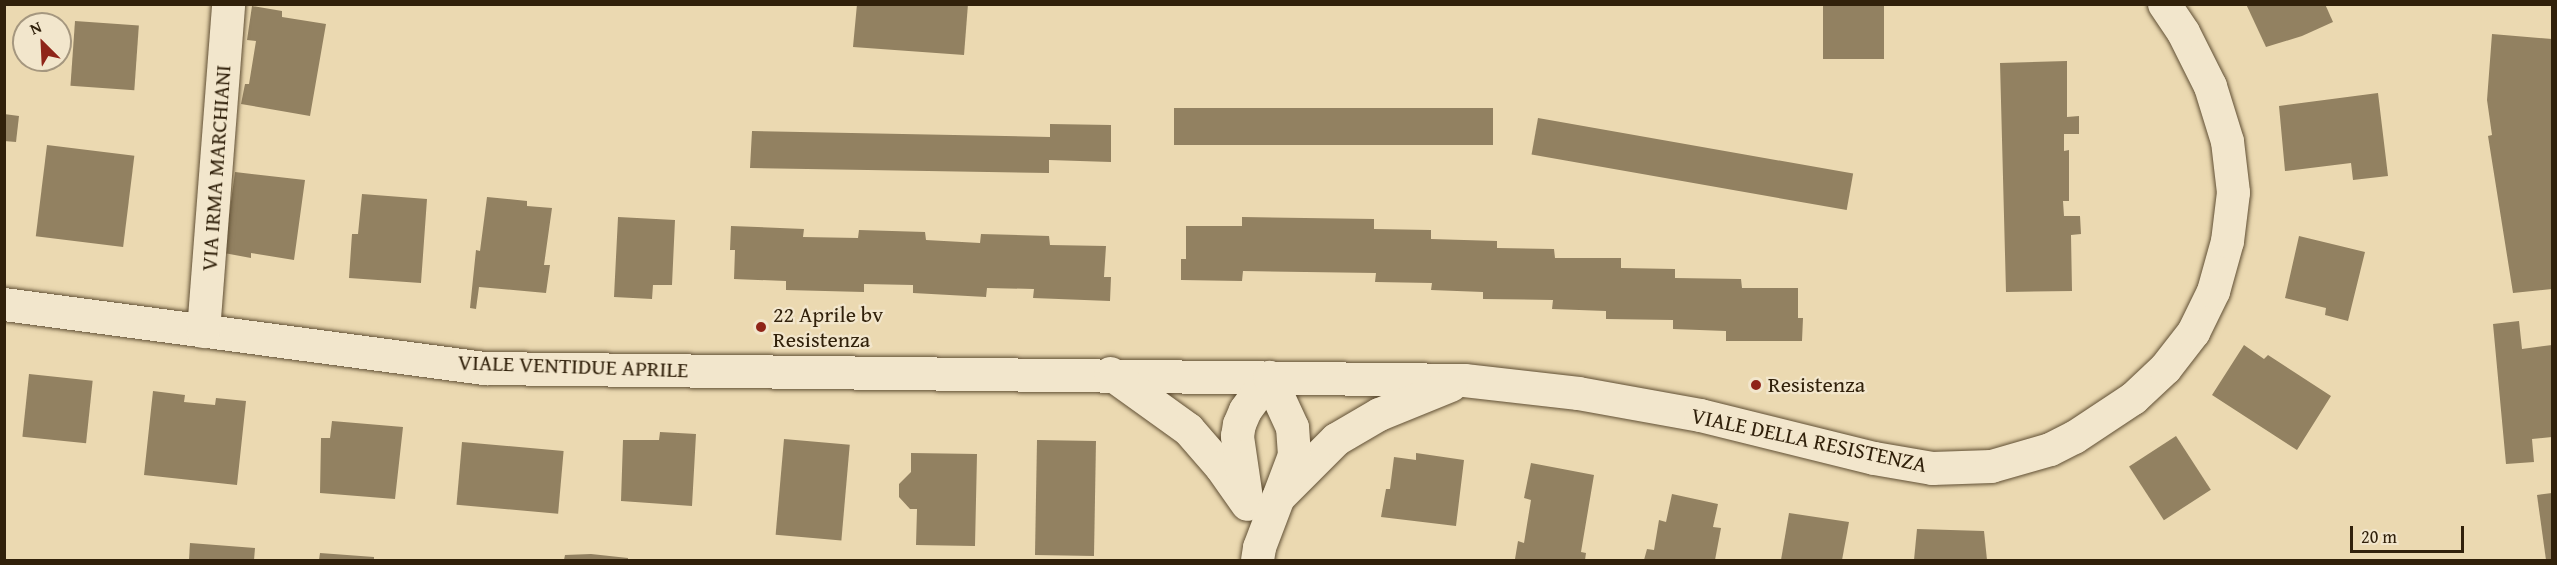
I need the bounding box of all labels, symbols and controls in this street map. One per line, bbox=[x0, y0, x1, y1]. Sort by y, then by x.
north arrow bbox=[12, 12, 72, 72]
text: N bbox=[26, 14, 45, 41]
street label: VIA IRMA MARCHIANI bbox=[196, 64, 236, 272]
place label: 22 Aprile bv Resistenza bbox=[773, 301, 883, 352]
marker: 22 Aprile bv Resistenza bbox=[754, 320, 768, 334]
street label: VIALE VENTIDUE APRILE bbox=[457, 349, 689, 383]
place label: Resistenza bbox=[1768, 372, 1865, 398]
marker: Resistenza bbox=[1749, 378, 1763, 392]
street label: VIALE DELLA RESISTENZA bbox=[1689, 402, 1929, 478]
scale bar bbox=[2353, 514, 2467, 552]
text: 20 m bbox=[2361, 523, 2397, 550]

